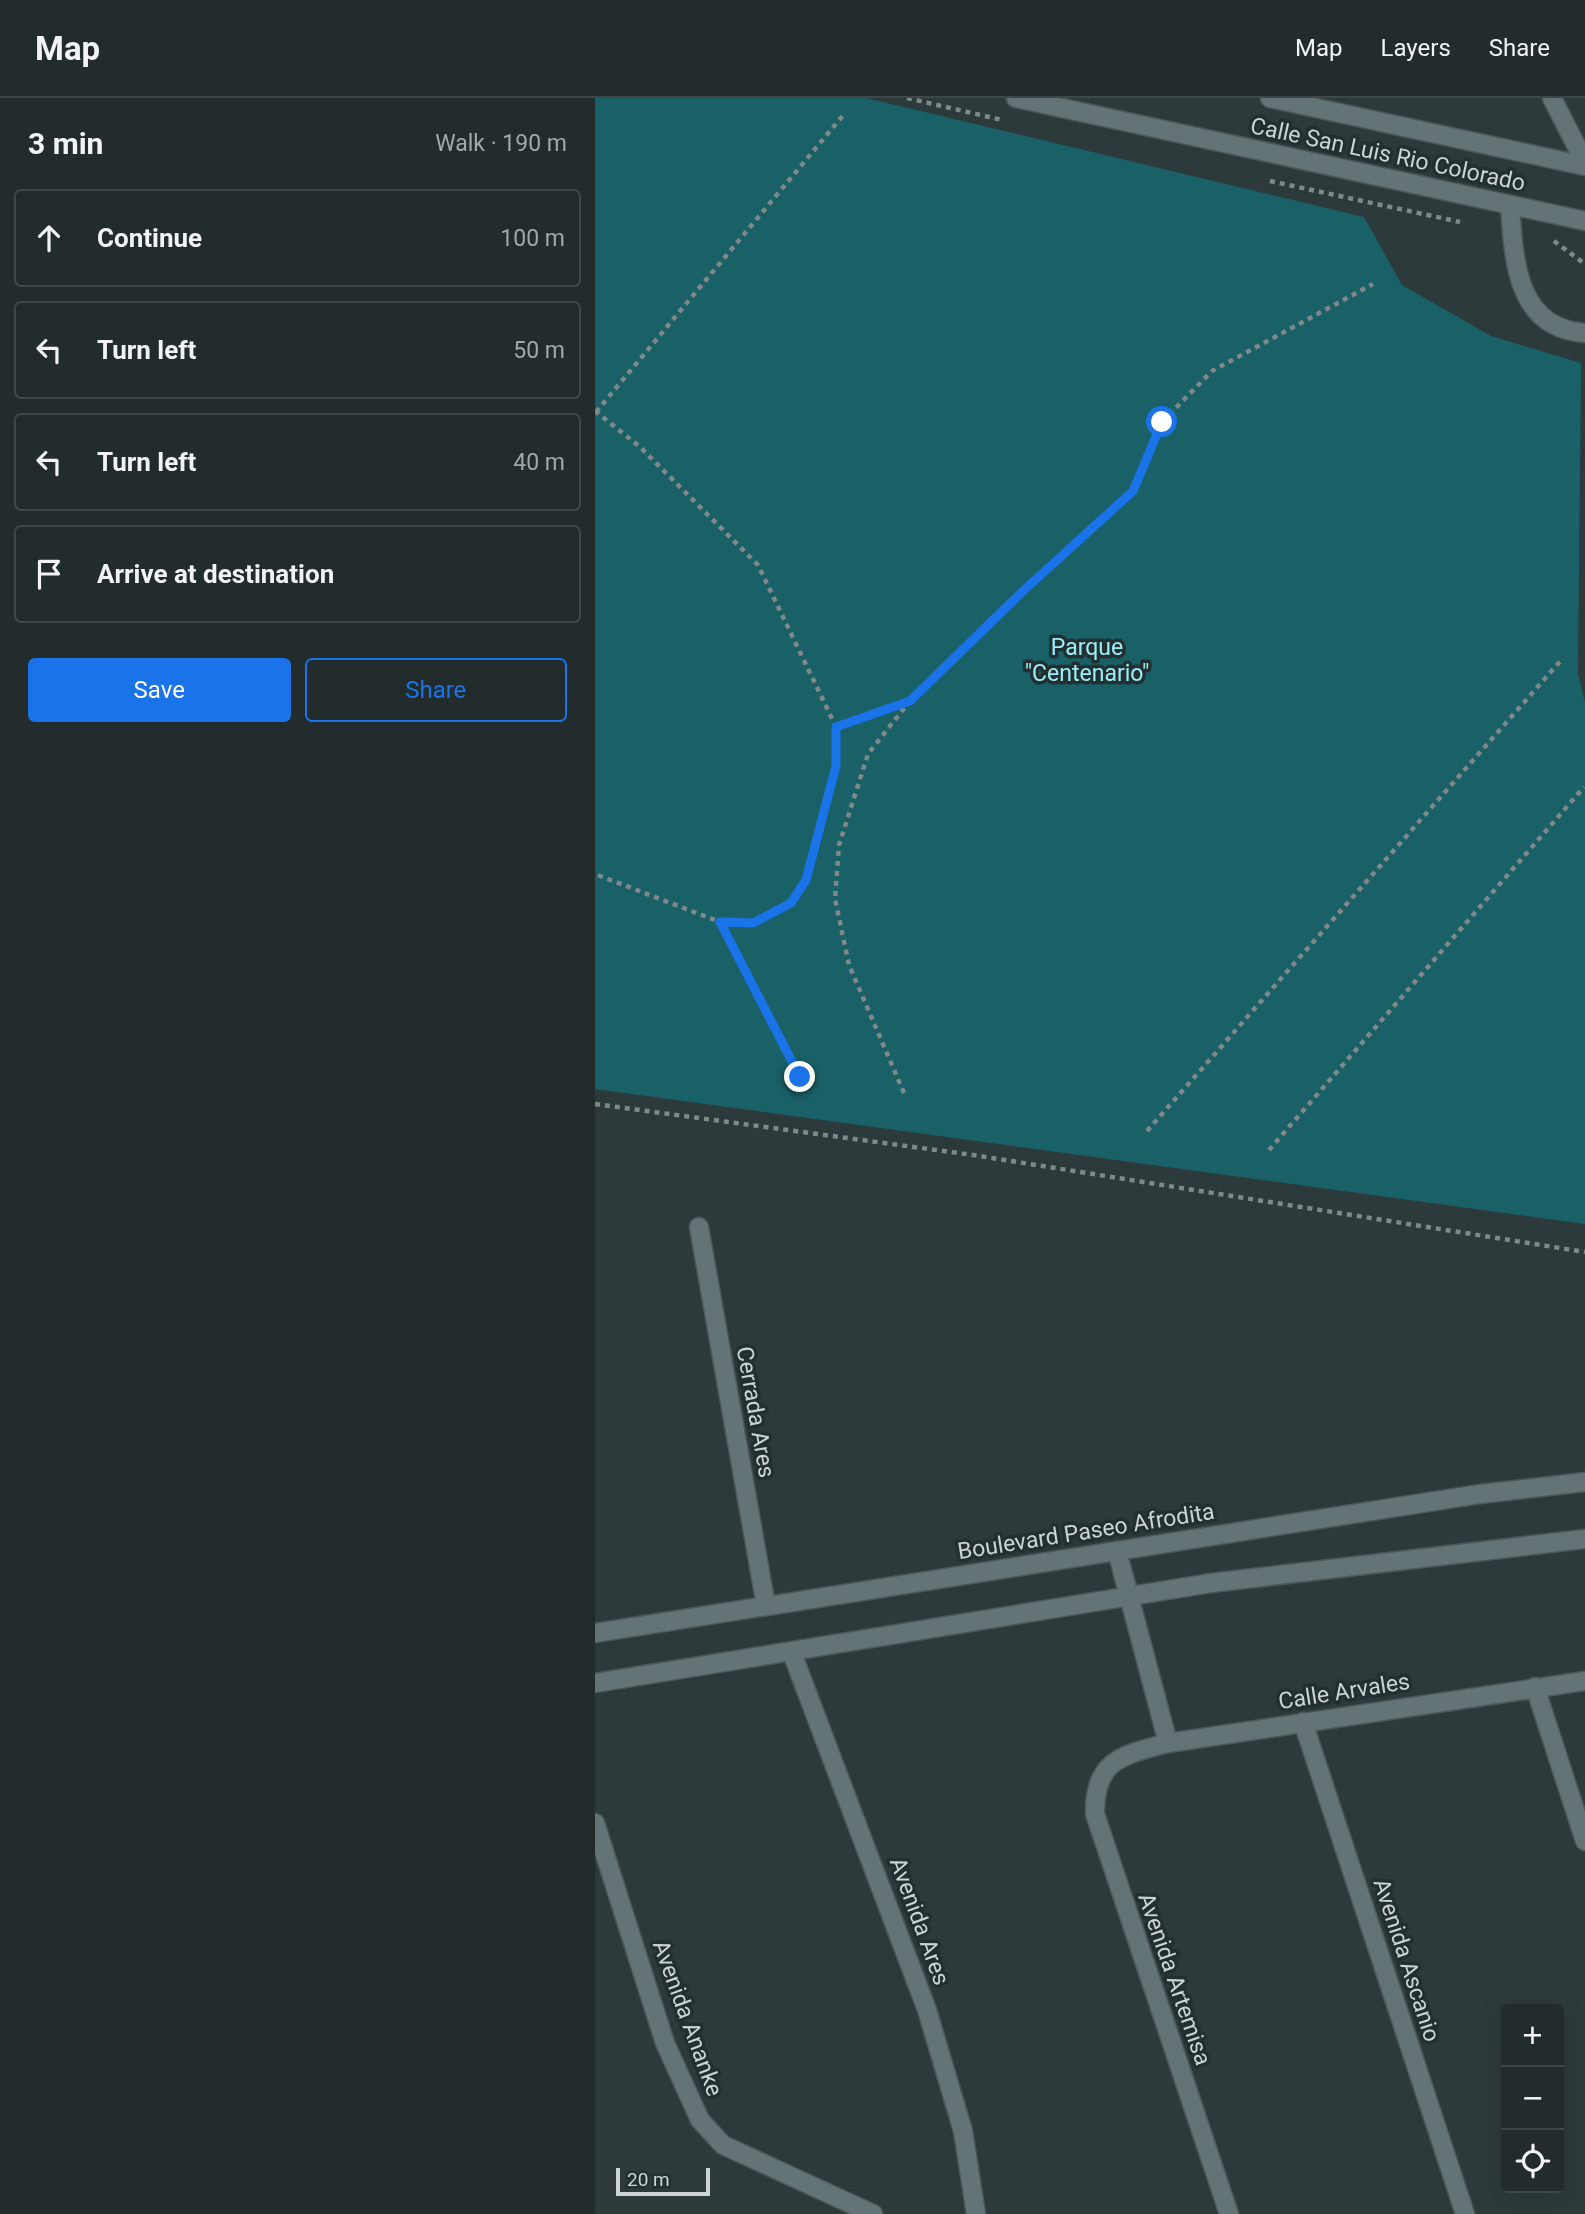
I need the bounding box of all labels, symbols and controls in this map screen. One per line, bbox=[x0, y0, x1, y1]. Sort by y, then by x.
text: Map bbox=[35, 29, 100, 68]
text: Map bbox=[1295, 34, 1343, 62]
text: Layers bbox=[1381, 34, 1451, 62]
text: Share bbox=[1489, 34, 1550, 62]
street label: Calle San Luis Rio Colorado bbox=[1248, 112, 1528, 197]
text: 3 min bbox=[28, 126, 103, 161]
text: Walk · 190 m bbox=[435, 130, 567, 157]
icon: ahead bbox=[30, 219, 68, 257]
text: Continue bbox=[97, 223, 202, 253]
text: 100 m bbox=[500, 225, 565, 252]
icon: left bbox=[30, 331, 68, 369]
text: Turn left bbox=[97, 335, 196, 365]
text: 50 m bbox=[513, 337, 565, 364]
route start bbox=[1146, 406, 1177, 437]
icon: left bbox=[30, 443, 68, 481]
text: Turn left bbox=[97, 447, 196, 477]
text: 40 m bbox=[513, 449, 565, 476]
icon: arrive bbox=[30, 555, 68, 593]
text: Arrive at destination bbox=[97, 559, 334, 589]
park label: Parque "Centenario" bbox=[1025, 634, 1149, 687]
button: Save bbox=[28, 658, 291, 722]
button: Share bbox=[305, 658, 567, 722]
route end bbox=[784, 1061, 815, 1092]
street label: Cerrada Ares bbox=[731, 1344, 780, 1480]
street label: Boulevard Paseo Afrodita bbox=[956, 1498, 1216, 1565]
street label: Calle Arvales bbox=[1276, 1668, 1412, 1715]
street label: Avenida Ares bbox=[884, 1854, 955, 1989]
street label: Avenida Ascanio bbox=[1367, 1875, 1446, 2045]
street label: Avenida Artemisa bbox=[1132, 1890, 1217, 2069]
street label: Avenida Ananke bbox=[647, 1937, 728, 2100]
map controls bbox=[1501, 2004, 1564, 2193]
button: + bbox=[1501, 2004, 1564, 2067]
button: − bbox=[1501, 2067, 1564, 2130]
button: locate bbox=[1501, 2130, 1564, 2193]
scale bar bbox=[616, 2165, 711, 2197]
text: 20 m bbox=[627, 2168, 670, 2191]

